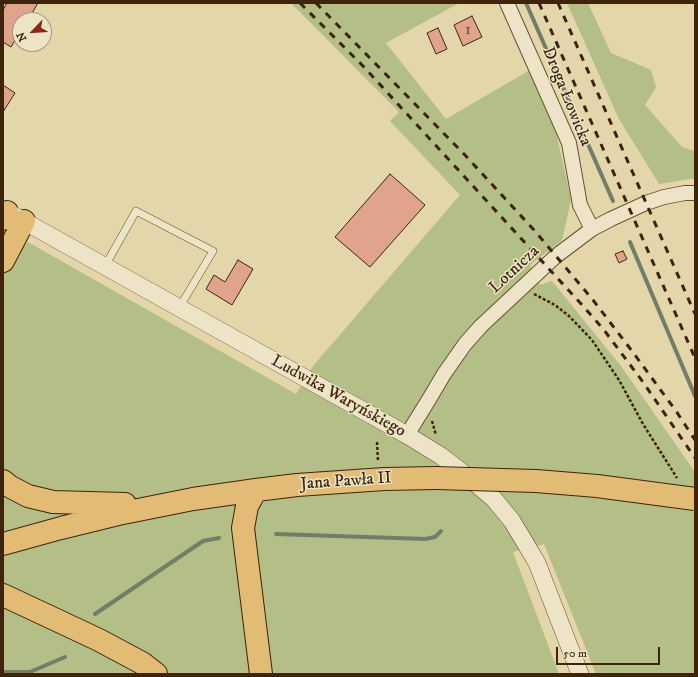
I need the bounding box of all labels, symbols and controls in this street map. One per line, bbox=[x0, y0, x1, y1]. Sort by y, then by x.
north arrow bbox=[12, 12, 52, 52]
house number: 1 bbox=[465, 22, 471, 40]
text: N bbox=[14, 30, 30, 44]
street label: Droga Łowicka bbox=[537, 44, 595, 150]
street label: Lotnicza bbox=[486, 242, 544, 298]
street label: Ludwika Waryńskiego bbox=[267, 352, 409, 442]
street label: Jana Pawła II bbox=[300, 469, 392, 495]
scale bar bbox=[558, 639, 662, 665]
text: 50 m bbox=[563, 646, 587, 661]

